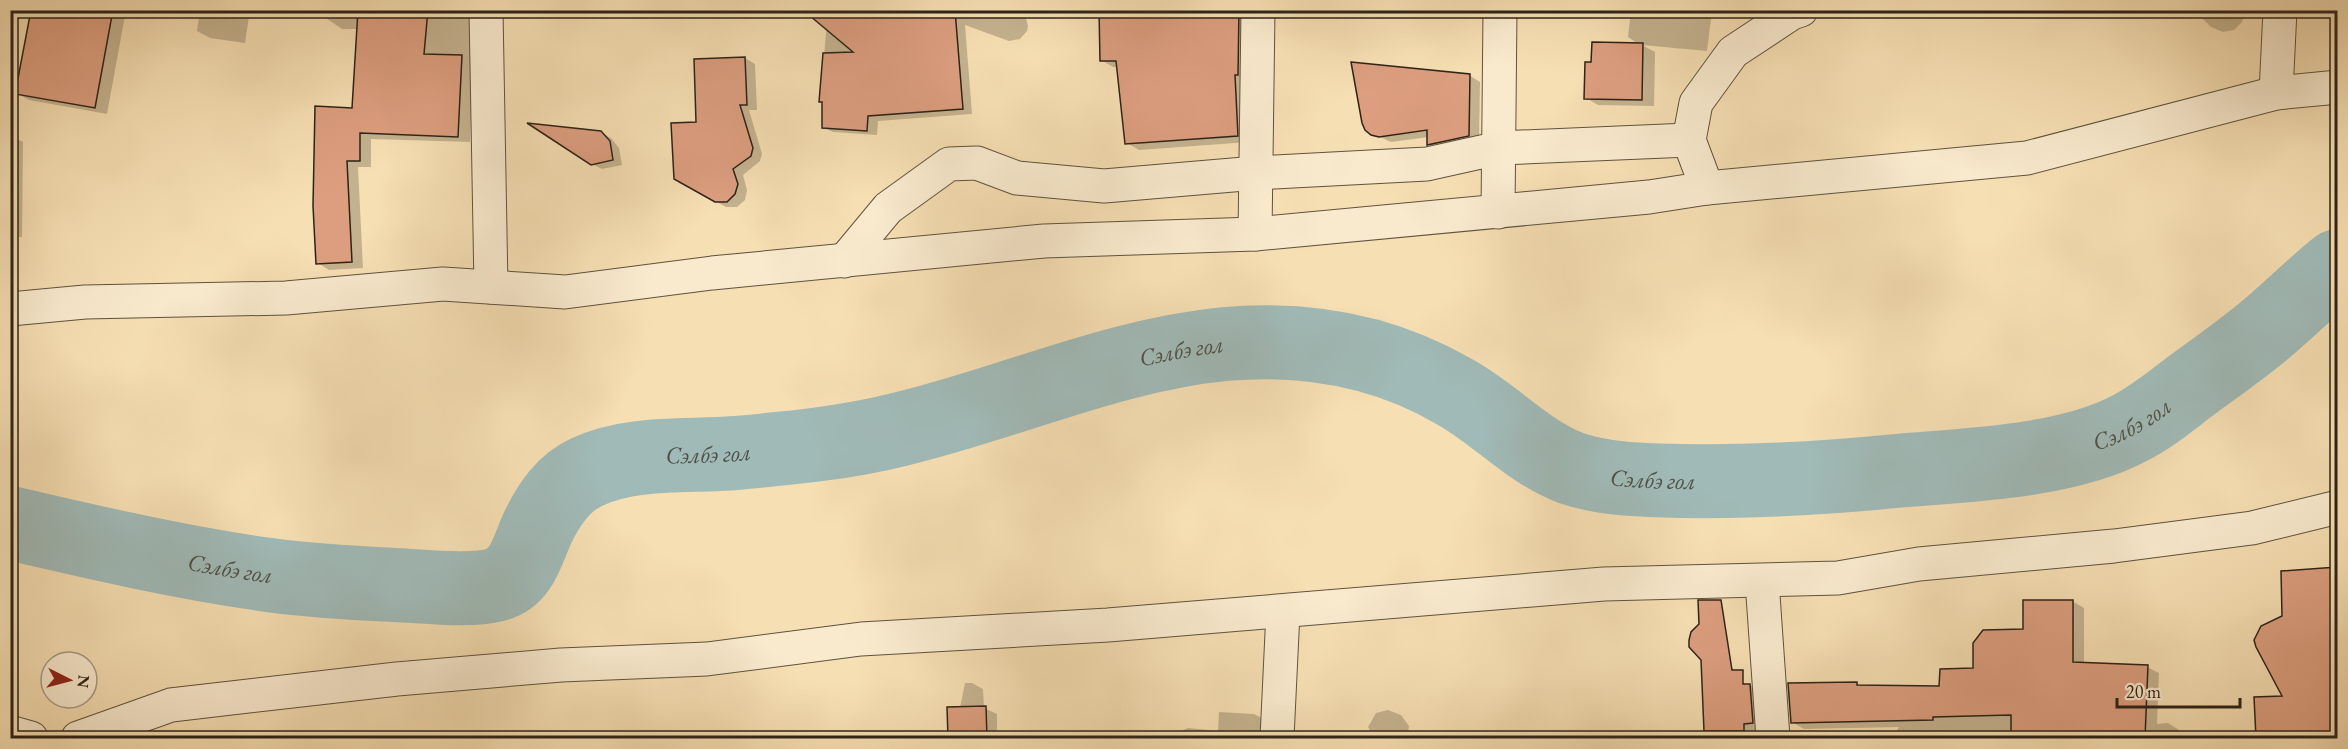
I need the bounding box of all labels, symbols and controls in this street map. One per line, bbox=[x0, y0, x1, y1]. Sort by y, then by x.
water label: Сэлбэ гол bbox=[1136, 328, 1225, 374]
water label: Сэлбэ гол bbox=[2088, 390, 2177, 458]
water label: Сэлбэ гол bbox=[665, 436, 752, 471]
water label: Сэлбэ гол bbox=[1608, 461, 1696, 496]
water label: Сэлбэ гол bbox=[185, 546, 275, 590]
north arrow bbox=[39, 650, 99, 710]
scale bar bbox=[2117, 671, 2240, 709]
text: N bbox=[72, 674, 95, 689]
text: 20 m bbox=[2126, 680, 2161, 703]

